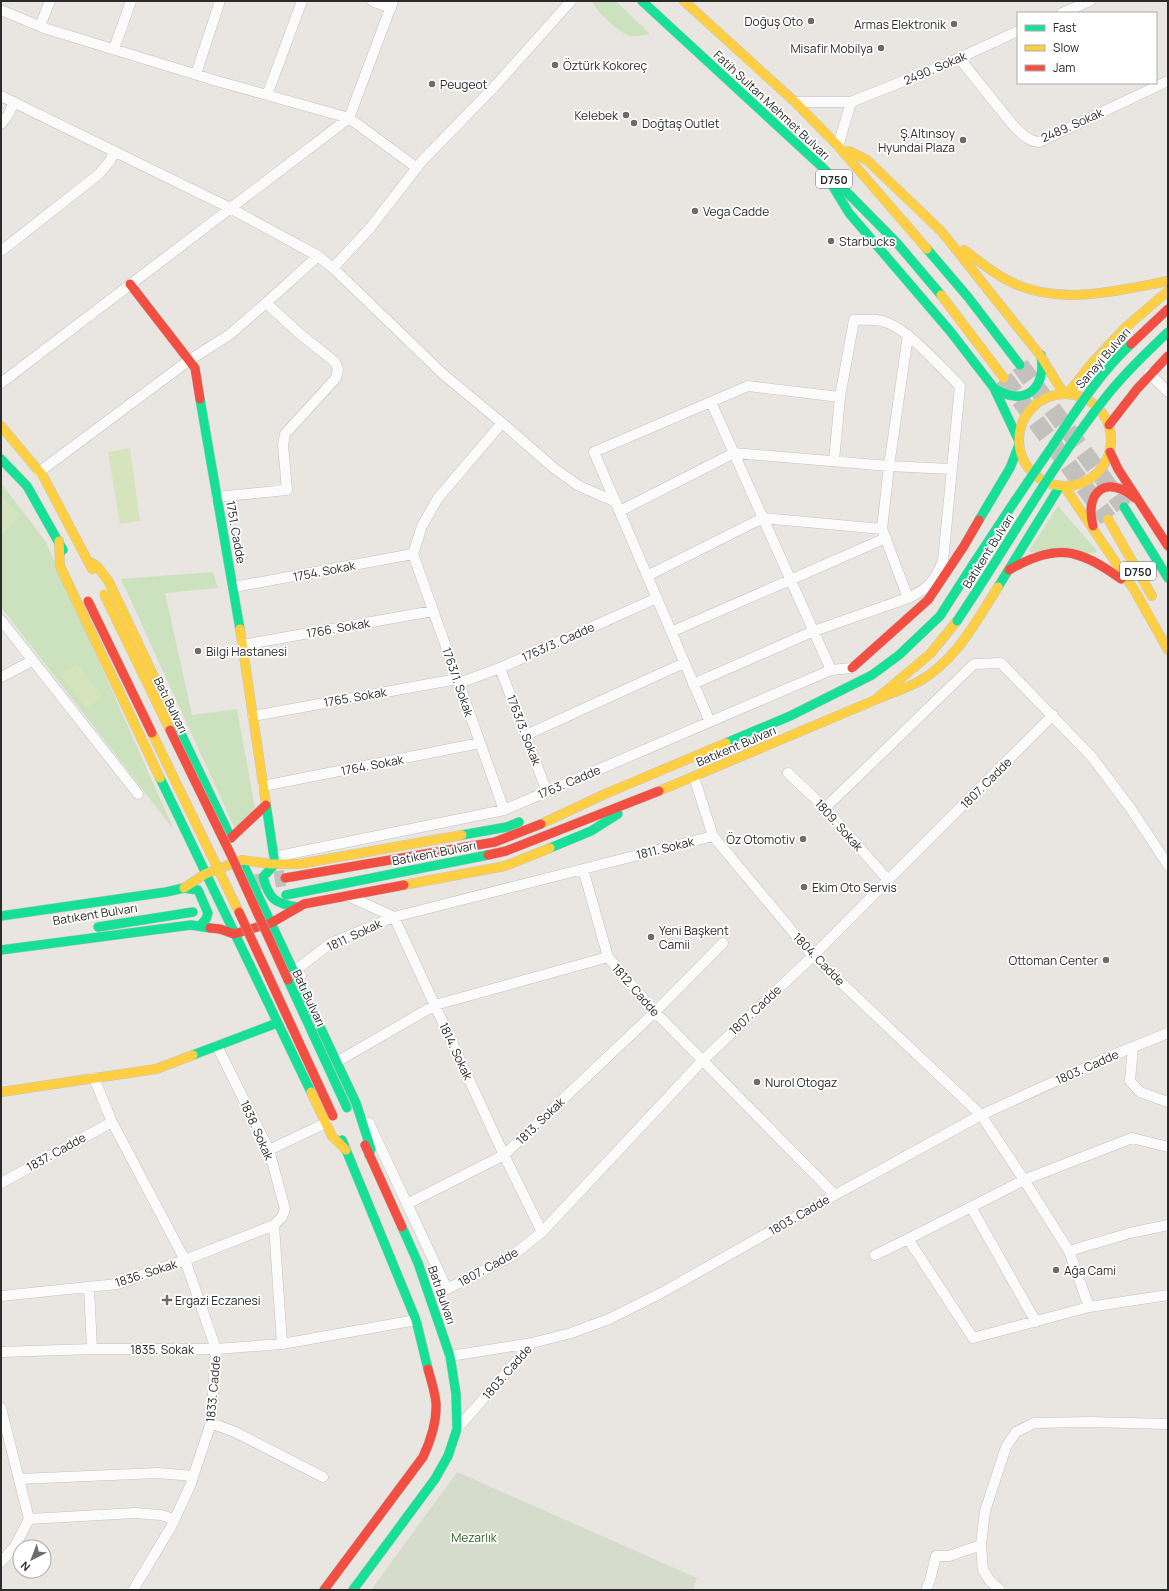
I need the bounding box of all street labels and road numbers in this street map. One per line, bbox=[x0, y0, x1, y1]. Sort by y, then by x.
street label: Fatih Sultan Mehmet Bulvarı bbox=[710, 46, 834, 164]
street label: 2490. Sokak bbox=[901, 47, 970, 89]
street label: 2489. Sokak bbox=[1038, 103, 1107, 146]
road number: D750 bbox=[816, 170, 852, 188]
street label: Sanayi Bulvarı bbox=[1072, 324, 1134, 392]
street label: 1751. Cadde bbox=[222, 499, 250, 565]
street label: Batıkent Bulvarı bbox=[958, 510, 1018, 592]
street label: 1754. Sokak bbox=[291, 556, 358, 585]
road number: D750 bbox=[1120, 562, 1156, 580]
street label: 1766. Sokak bbox=[305, 614, 372, 642]
street label: 1763/3. Cadde bbox=[519, 618, 597, 666]
street label: 1763/1. Sokak bbox=[438, 645, 478, 720]
street label: Batı Bulvarı bbox=[150, 674, 192, 736]
street label: 1765. Sokak bbox=[322, 683, 389, 711]
street label: 1763/3. Sokak bbox=[503, 692, 546, 769]
street label: Batıkent Bulvarı bbox=[693, 721, 779, 771]
street label: 1764. Sokak bbox=[339, 750, 406, 779]
street label: 1807. Cadde bbox=[957, 754, 1015, 812]
street label: 1763. Cadde bbox=[535, 761, 603, 803]
street label: 1809. Sokak bbox=[811, 795, 868, 855]
street label: 1811. Sokak bbox=[634, 832, 697, 863]
street label: Batıkent Bulvarı bbox=[390, 837, 478, 869]
street label: Batıkent Bulvarı bbox=[51, 899, 139, 929]
street label: 1811. Sokak bbox=[324, 914, 385, 955]
street label: 1804. Cadde bbox=[789, 929, 849, 989]
street label: 1812. Cadde bbox=[608, 960, 664, 1020]
street label: Batı Bulvarı bbox=[288, 967, 330, 1029]
street label: 1807. Cadde bbox=[725, 981, 785, 1039]
street label: 1814. Sokak bbox=[435, 1019, 477, 1083]
street label: 1803. Cadde bbox=[1053, 1046, 1121, 1088]
street label: 1813. Sokak bbox=[512, 1093, 569, 1148]
street label: 1838. Sokak bbox=[236, 1097, 278, 1164]
street label: 1837. Cadde bbox=[23, 1129, 89, 1175]
street label: 1803. Cadde bbox=[766, 1191, 832, 1239]
street label: 1807. Cadde bbox=[455, 1244, 521, 1290]
street label: 1836. Sokak bbox=[113, 1255, 180, 1291]
street label: Batı Bulvarı bbox=[424, 1263, 460, 1327]
street label: 1835. Sokak bbox=[130, 1341, 195, 1358]
street label: 1803. Cadde bbox=[478, 1341, 536, 1403]
street label: 1833. Cadde bbox=[202, 1355, 224, 1423]

